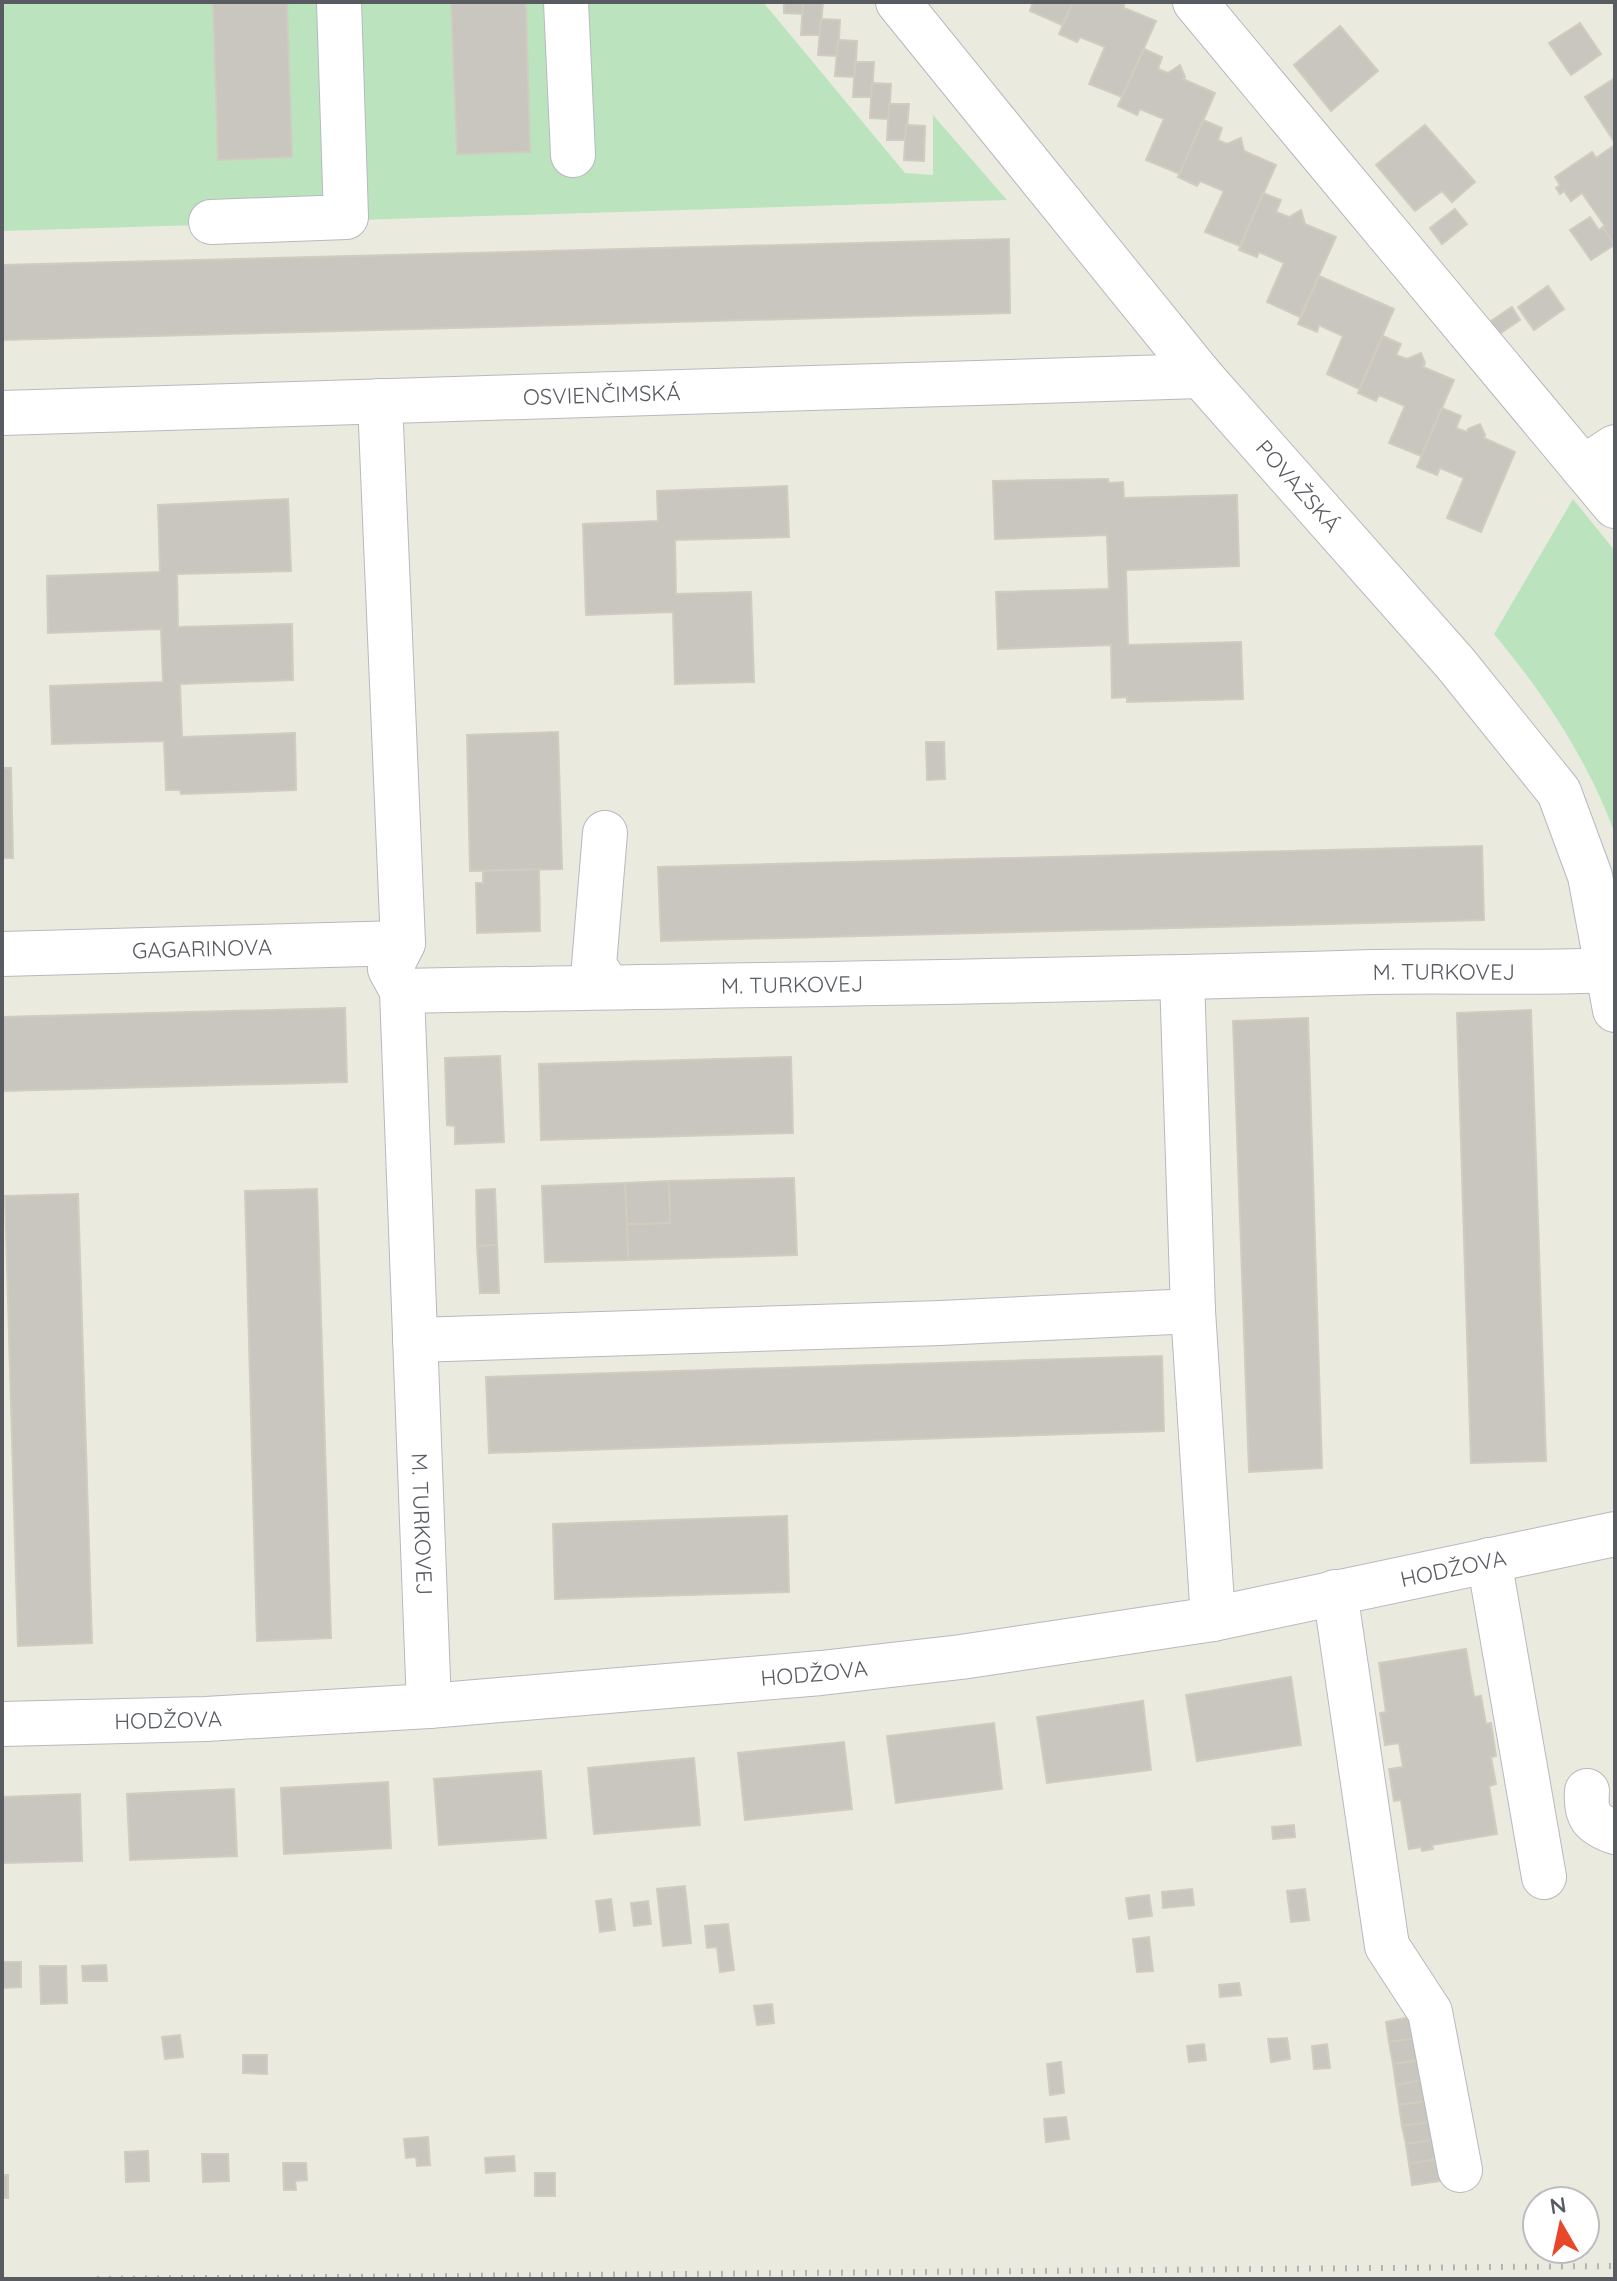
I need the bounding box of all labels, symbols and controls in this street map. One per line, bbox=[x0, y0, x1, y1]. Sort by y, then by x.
street label: OSVIENČIMSKÁ bbox=[523, 378, 681, 411]
street label: POVAŽSKÁ bbox=[1250, 434, 1346, 538]
street label: GAGARINOVA bbox=[132, 933, 272, 964]
street label: M. TURKOVEJ bbox=[1372, 957, 1515, 986]
street label: M. TURKOVEJ bbox=[721, 969, 863, 1000]
street label: M. TURKOVEJ bbox=[405, 1452, 439, 1596]
street label: HODŽOVA bbox=[1398, 1543, 1509, 1593]
street label: HODŽOVA bbox=[759, 1654, 869, 1692]
street label: HODŽOVA bbox=[114, 1704, 222, 1735]
north arrow bbox=[1521, 2185, 1601, 2265]
text: N bbox=[1548, 2190, 1568, 2220]

